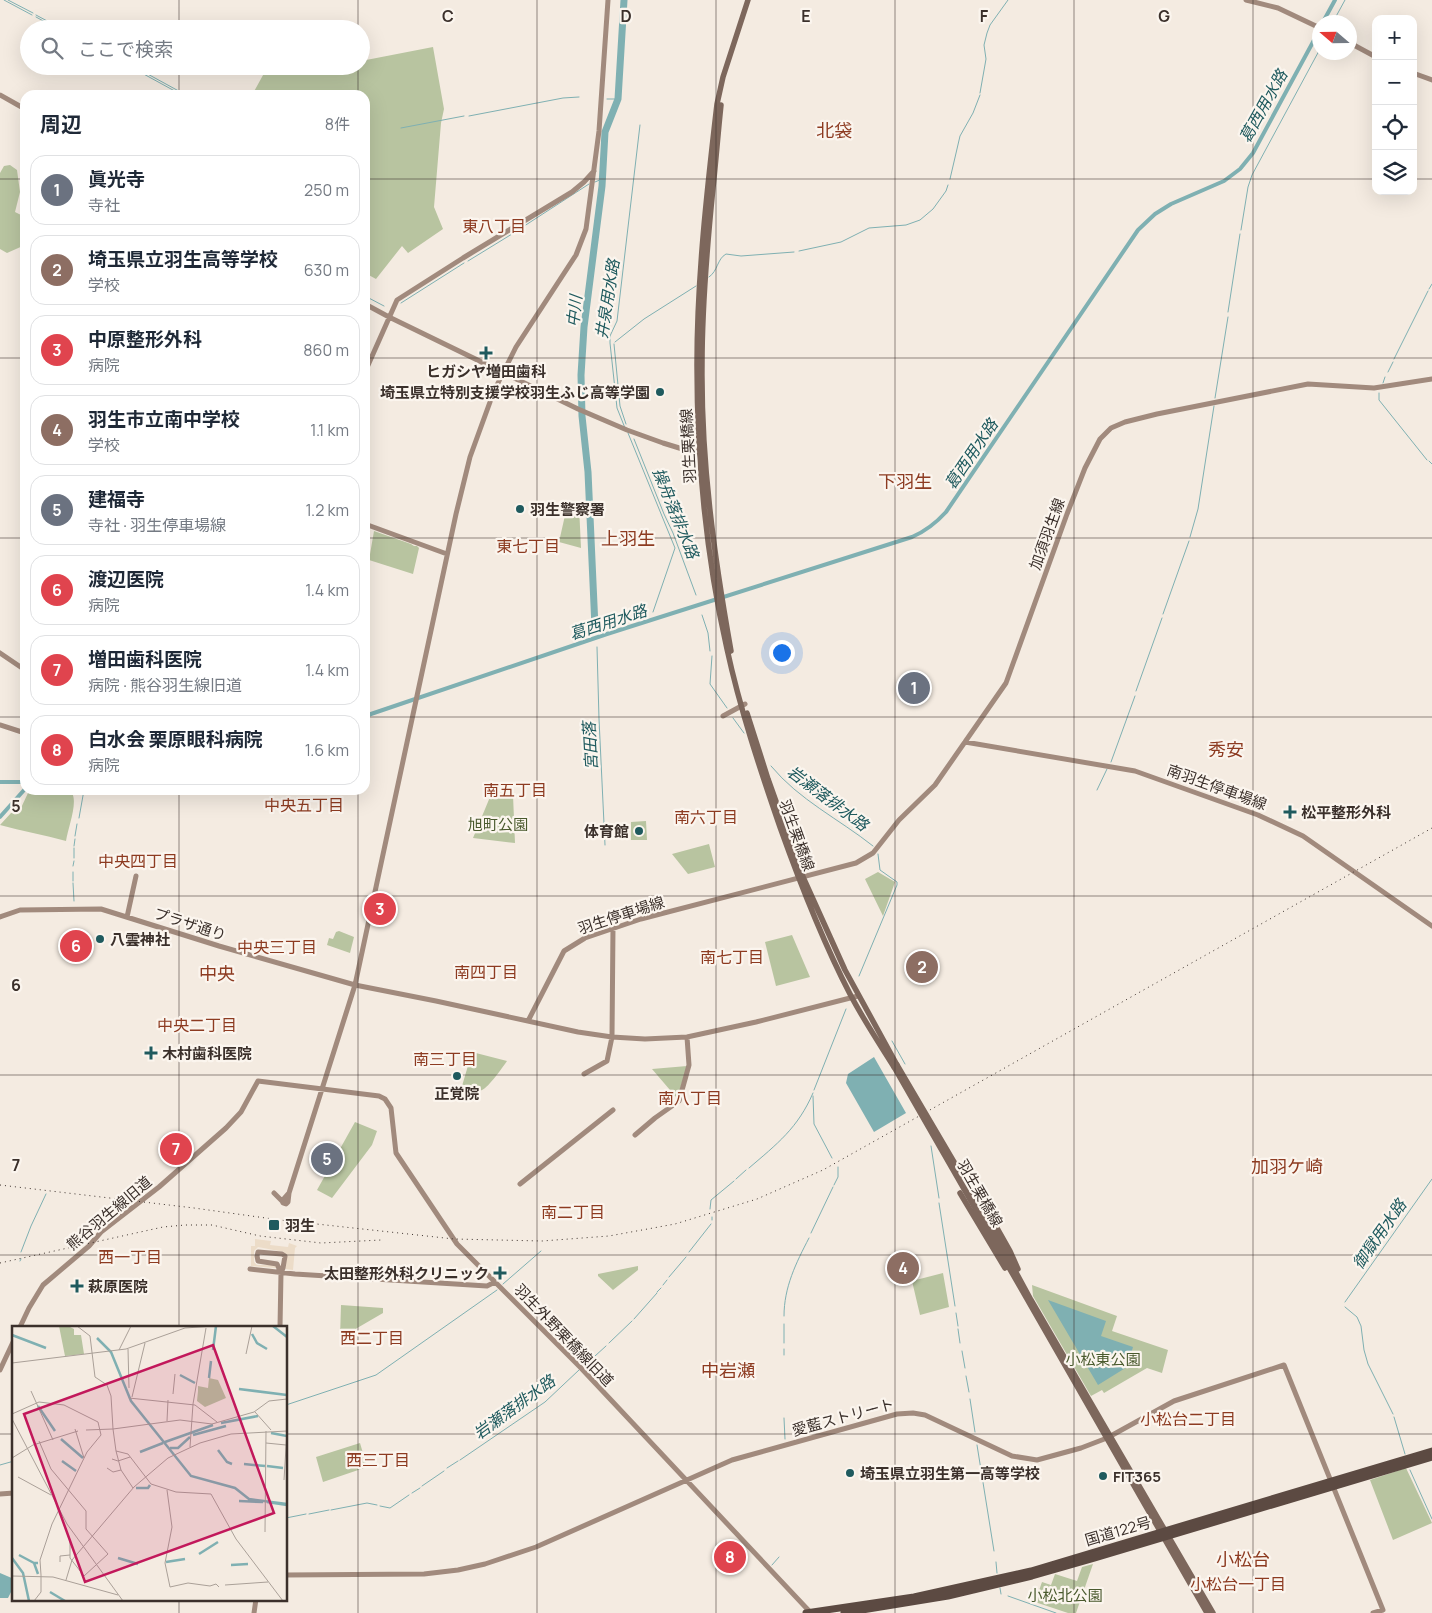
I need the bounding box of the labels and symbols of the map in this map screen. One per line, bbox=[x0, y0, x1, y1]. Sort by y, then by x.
text: C bbox=[442, 5, 454, 27]
text: D bbox=[620, 5, 632, 27]
text: E bbox=[801, 5, 811, 27]
text: F bbox=[980, 5, 989, 27]
text: G bbox=[1158, 5, 1170, 27]
north arrow bbox=[1312, 15, 1357, 60]
water label: 葛西用水路 bbox=[1234, 64, 1293, 146]
district label: 北袋 bbox=[816, 118, 852, 142]
district label: 東八丁目 bbox=[462, 215, 526, 237]
water label: 井泉用水路 bbox=[590, 256, 624, 340]
water label: 中川 bbox=[561, 292, 587, 328]
marker: ヒガシヤ増田歯科 bbox=[479, 346, 493, 360]
place label: ヒガシヤ増田歯科 bbox=[426, 361, 546, 382]
place label: 埼玉県立特別支援学校羽生ふじ高等学園 bbox=[380, 382, 650, 403]
marker: 埼玉県立特別支援学校羽生ふじ高等学園 bbox=[654, 386, 666, 398]
street label: 羽生栗橋線 bbox=[676, 408, 700, 484]
water label: 葛西用水路 bbox=[940, 413, 1004, 493]
water label: 操舟落排水路 bbox=[648, 464, 705, 563]
district label: 下羽生 bbox=[878, 469, 932, 493]
street label: 加須羽生線 bbox=[1024, 495, 1070, 573]
place label: 羽生警察署 bbox=[530, 499, 605, 520]
marker: 羽生警察署 bbox=[514, 503, 526, 515]
district label: 上羽生 bbox=[601, 526, 655, 550]
district label: 東七丁目 bbox=[496, 535, 560, 557]
water label: 葛西用水路 bbox=[567, 599, 651, 645]
your location bbox=[769, 640, 795, 666]
pin: 1 bbox=[898, 669, 930, 707]
water label: 宮田落 bbox=[578, 718, 602, 771]
district label: 秀安 bbox=[1208, 737, 1244, 761]
street label: 南羽生停車場線 bbox=[1164, 759, 1270, 815]
water label: 岩瀬落排水路 bbox=[783, 760, 875, 837]
district label: 南五丁目 bbox=[483, 779, 547, 801]
district label: 中央五丁目 bbox=[264, 794, 344, 816]
text: 5 bbox=[11, 795, 21, 817]
street label: 羽生栗橋線 bbox=[774, 796, 820, 874]
place label: 松平整形外科 bbox=[1301, 802, 1391, 823]
marker: 松平整形外科 bbox=[1283, 805, 1297, 819]
district label: 南六丁目 bbox=[674, 806, 738, 828]
park label: 旭町公園 bbox=[468, 814, 528, 835]
place label: 体育館 bbox=[584, 821, 629, 842]
marker: 体育館 bbox=[633, 825, 645, 837]
district label: 中央四丁目 bbox=[98, 850, 178, 872]
pin: 3 bbox=[364, 890, 396, 928]
street label: 羽生停車場線 bbox=[575, 891, 667, 939]
street label: プラザ通り bbox=[151, 902, 229, 946]
pin: 6 bbox=[60, 927, 92, 965]
place label: 八雲神社 bbox=[110, 929, 170, 950]
marker: 八雲神社 bbox=[94, 933, 106, 945]
district label: 中央三丁目 bbox=[237, 936, 317, 958]
district label: 南七丁目 bbox=[700, 946, 764, 968]
pin: 2 bbox=[906, 948, 938, 986]
district label: 中央 bbox=[199, 961, 235, 985]
district label: 南四丁目 bbox=[454, 961, 518, 983]
text: 6 bbox=[11, 974, 21, 996]
district label: 中央二丁目 bbox=[157, 1014, 237, 1036]
place label: 木村歯科医院 bbox=[162, 1043, 252, 1064]
marker: 木村歯科医院 bbox=[144, 1046, 158, 1060]
district label: 南三丁目 bbox=[413, 1048, 477, 1070]
marker: 正覚院 bbox=[451, 1070, 463, 1082]
place label: 正覚院 bbox=[434, 1083, 480, 1104]
district label: 南八丁目 bbox=[658, 1087, 722, 1109]
pin: 7 bbox=[160, 1130, 192, 1168]
pin: 5 bbox=[311, 1140, 343, 1178]
text: 7 bbox=[12, 1154, 20, 1176]
district label: 加羽ケ崎 bbox=[1251, 1154, 1323, 1178]
street label: 羽生栗橋線 bbox=[952, 1155, 1008, 1231]
street label: 熊谷羽生線旧道 bbox=[62, 1171, 156, 1255]
water label: 御獄用水路 bbox=[1347, 1193, 1412, 1273]
district label: 南二丁目 bbox=[541, 1201, 605, 1223]
place label: 羽生 bbox=[285, 1215, 315, 1236]
marker: 羽生 bbox=[267, 1218, 281, 1232]
district label: 西一丁目 bbox=[98, 1246, 162, 1268]
pin: 4 bbox=[887, 1249, 919, 1287]
place label: 太田整形外科クリニック bbox=[324, 1263, 489, 1284]
marker: 太田整形外科クリニック bbox=[493, 1266, 507, 1280]
place label: 萩原医院 bbox=[88, 1276, 148, 1297]
marker: 萩原医院 bbox=[70, 1279, 84, 1293]
street label: 羽生外野栗橋線旧道 bbox=[510, 1279, 618, 1391]
inset map bbox=[12, 1326, 288, 1600]
district label: 西二丁目 bbox=[340, 1327, 404, 1349]
park label: 小松東公園 bbox=[1065, 1349, 1141, 1370]
district label: 中岩瀬 bbox=[701, 1358, 755, 1382]
water label: 岩瀬落排水路 bbox=[469, 1369, 561, 1444]
street label: 愛藍ストリート bbox=[790, 1393, 896, 1441]
district label: 小松台二丁目 bbox=[1140, 1408, 1236, 1430]
district label: 西三丁目 bbox=[346, 1449, 410, 1471]
place label: 埼玉県立羽生第一高等学校 bbox=[860, 1463, 1040, 1484]
place label: FIT365 bbox=[1113, 1466, 1161, 1487]
marker: 埼玉県立羽生第一高等学校 bbox=[844, 1467, 856, 1479]
marker: FIT365 bbox=[1097, 1470, 1109, 1482]
street label: 国道122号 bbox=[1082, 1512, 1154, 1550]
pin: 8 bbox=[714, 1538, 746, 1576]
district label: 小松台 bbox=[1216, 1547, 1270, 1571]
district label: 小松台一丁目 bbox=[1190, 1573, 1286, 1595]
park label: 小松北公園 bbox=[1027, 1585, 1103, 1606]

